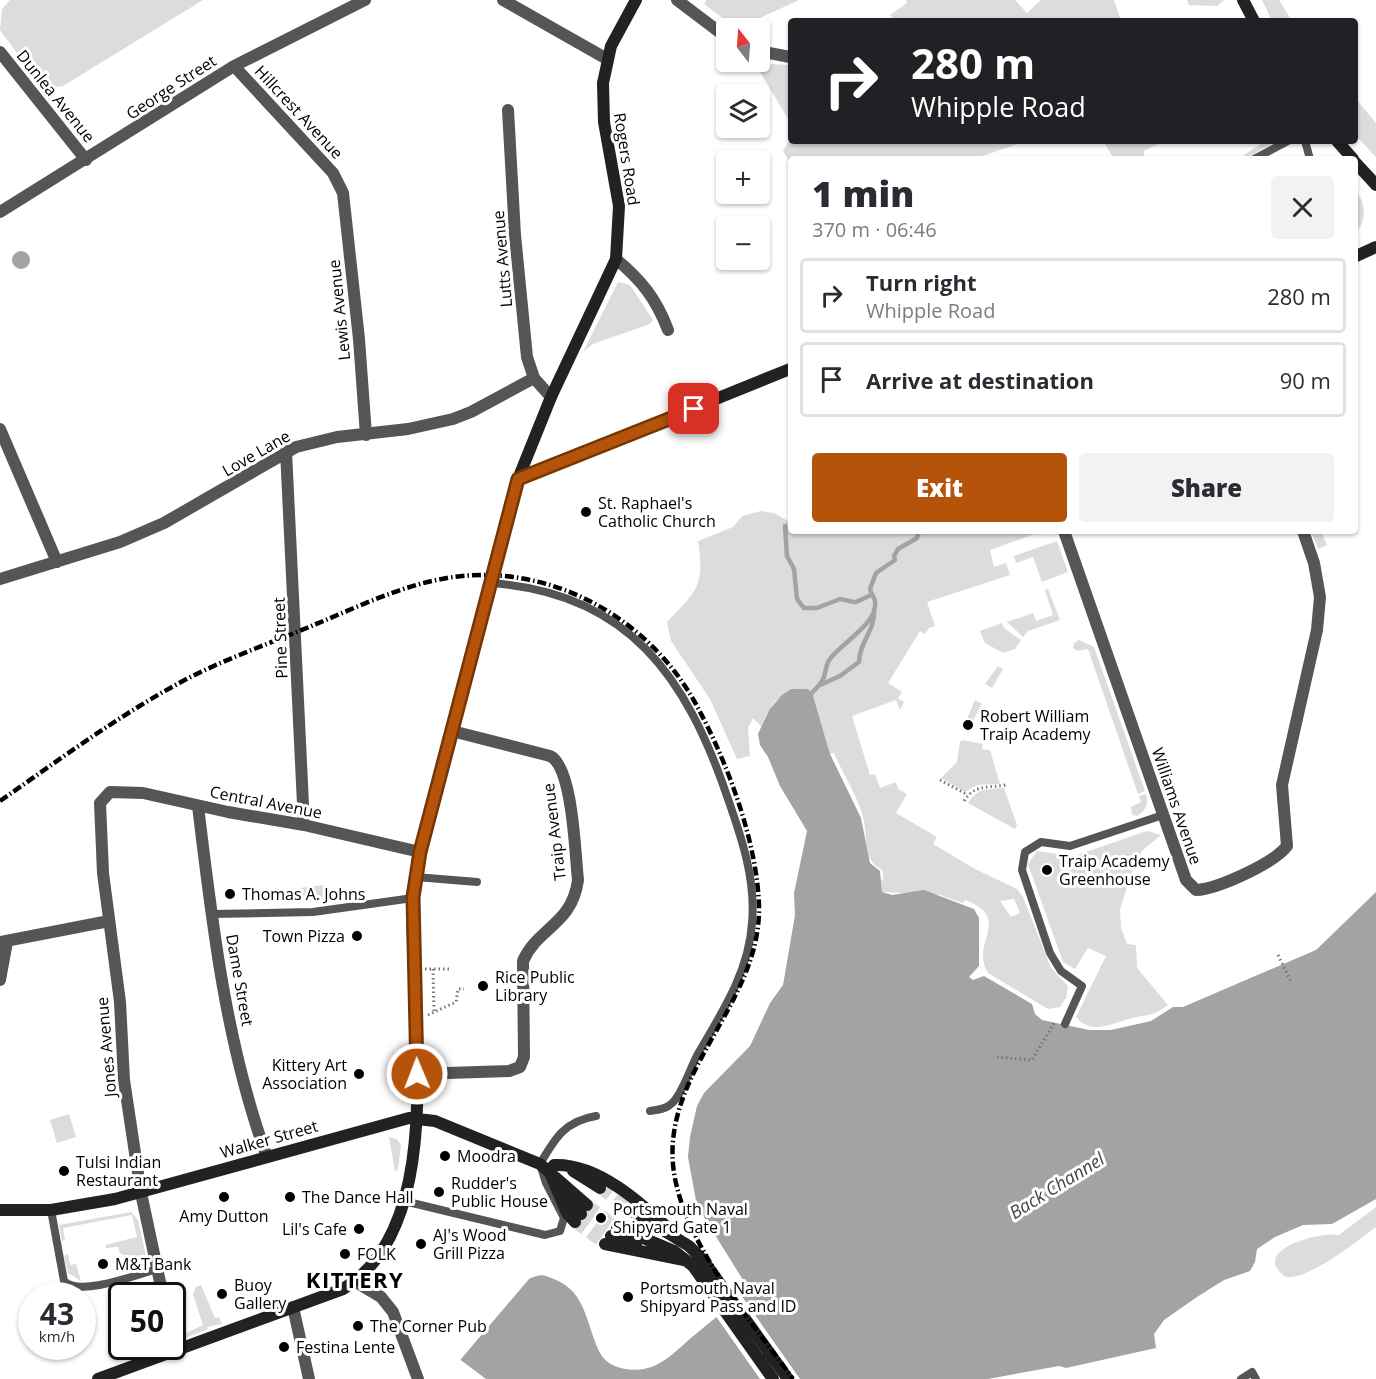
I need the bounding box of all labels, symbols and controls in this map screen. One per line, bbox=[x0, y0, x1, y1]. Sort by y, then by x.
north arrow bbox=[716, 18, 770, 72]
map controls bbox=[716, 18, 770, 270]
text: 280 m bbox=[911, 34, 1035, 91]
icon: right bbox=[812, 42, 890, 120]
street label: Dunlea Avenue bbox=[12, 45, 100, 147]
street label: George Street bbox=[122, 49, 221, 124]
street label: Hillcrest Avenue bbox=[250, 61, 348, 163]
button: layers bbox=[716, 84, 770, 138]
text: Whipple Road bbox=[911, 88, 1086, 125]
street label: Rogers Road bbox=[609, 111, 645, 207]
button: + bbox=[716, 150, 770, 204]
text: 1 min bbox=[812, 169, 914, 218]
button: close bbox=[1271, 176, 1334, 239]
street label: Lutts Avenue bbox=[487, 210, 517, 308]
button: − bbox=[716, 216, 770, 270]
text: 370 m · 06:46 bbox=[812, 216, 937, 243]
street label: Lewis Avenue bbox=[323, 258, 355, 362]
text: Turn right bbox=[866, 267, 977, 297]
icon: right bbox=[815, 279, 848, 312]
text: 280 m bbox=[1267, 281, 1331, 311]
text: Whipple Road bbox=[866, 297, 995, 324]
icon: arrive bbox=[815, 363, 848, 396]
text: Arrive at destination bbox=[866, 365, 1094, 395]
text: 90 m bbox=[1280, 365, 1331, 395]
pin bbox=[668, 383, 719, 434]
icon: arrive bbox=[677, 392, 710, 425]
street label: Love Lane bbox=[218, 425, 294, 481]
button: Exit bbox=[812, 453, 1067, 522]
button: Share bbox=[1079, 453, 1334, 522]
place label: St. Raphael's Catholic Church bbox=[598, 492, 716, 532]
marker: St. Raphael's Catholic Church bbox=[579, 505, 593, 519]
street label: Pine Street bbox=[268, 597, 292, 679]
place label: Robert William Traip Academy bbox=[980, 705, 1091, 745]
marker: Robert William Traip Academy bbox=[961, 718, 975, 732]
street label: Williams Avenue bbox=[1147, 745, 1207, 867]
street label: Central Avenue bbox=[208, 780, 324, 824]
street label: Traip Avenue bbox=[537, 782, 571, 882]
place label: Traip Academy Greenhouse bbox=[1059, 850, 1170, 890]
marker: Traip Academy Greenhouse bbox=[1040, 863, 1054, 877]
place label: Thomas A. Johns bbox=[242, 883, 365, 905]
marker: Thomas A. Johns bbox=[223, 887, 237, 901]
place label: Town Pizza bbox=[263, 925, 345, 947]
marker: Town Pizza bbox=[350, 929, 364, 943]
street label: Dame Street bbox=[221, 932, 259, 1028]
place label: Rice Public Library bbox=[495, 966, 575, 1006]
marker: Rice Public Library bbox=[476, 979, 490, 993]
street label: Jones Avenue bbox=[91, 996, 121, 1100]
position arrow bbox=[385, 1042, 449, 1106]
place label: Kittery Art Association bbox=[262, 1054, 347, 1094]
marker: Kittery Art Association bbox=[352, 1067, 366, 1081]
street label: Walker Street bbox=[218, 1114, 321, 1163]
place label: Moodra bbox=[457, 1145, 516, 1167]
water label: Back Channel bbox=[1004, 1146, 1109, 1224]
marker: Moodra bbox=[438, 1149, 452, 1163]
place label: Tulsi Indian Restaurant bbox=[76, 1151, 161, 1191]
marker: Tulsi Indian Restaurant bbox=[57, 1164, 71, 1178]
place label: Rudder's Public House bbox=[451, 1172, 548, 1212]
marker: Rudder's Public House bbox=[432, 1185, 446, 1199]
place label: The Dance Hall bbox=[302, 1186, 414, 1208]
marker: Amy Dutton bbox=[217, 1190, 231, 1204]
marker: The Dance Hall bbox=[283, 1190, 297, 1204]
place label: Portsmouth Naval Shipyard Gate 1 bbox=[613, 1198, 748, 1238]
place label: Amy Dutton bbox=[179, 1205, 269, 1227]
marker: Portsmouth Naval Shipyard Gate 1 bbox=[594, 1211, 608, 1225]
place label: Lil's Cafe bbox=[282, 1218, 347, 1240]
marker: Lil's Cafe bbox=[352, 1222, 366, 1236]
place label: AJ's Wood Grill Pizza bbox=[433, 1224, 507, 1264]
marker: AJ's Wood Grill Pizza bbox=[414, 1237, 428, 1251]
place label: FOLK bbox=[357, 1243, 396, 1265]
marker: FOLK bbox=[338, 1247, 352, 1261]
place label: M&T Bank bbox=[115, 1253, 192, 1275]
marker: M&T Bank bbox=[96, 1257, 110, 1271]
district label: KITTERY bbox=[306, 1264, 404, 1294]
place label: Buoy Gallery bbox=[234, 1274, 287, 1314]
place label: Portsmouth Naval Shipyard Pass and ID bbox=[640, 1277, 796, 1317]
speed limit sign: 50 bbox=[108, 1282, 186, 1360]
marker: Buoy Gallery bbox=[215, 1287, 229, 1301]
marker: Portsmouth Naval Shipyard Pass and ID bbox=[621, 1290, 635, 1304]
text: 43 bbox=[40, 1293, 74, 1334]
place label: The Corner Pub bbox=[370, 1315, 487, 1337]
marker: The Corner Pub bbox=[351, 1319, 365, 1333]
text: km/h bbox=[39, 1326, 75, 1346]
place label: Festina Lente bbox=[296, 1336, 395, 1358]
marker: Festina Lente bbox=[277, 1340, 291, 1354]

